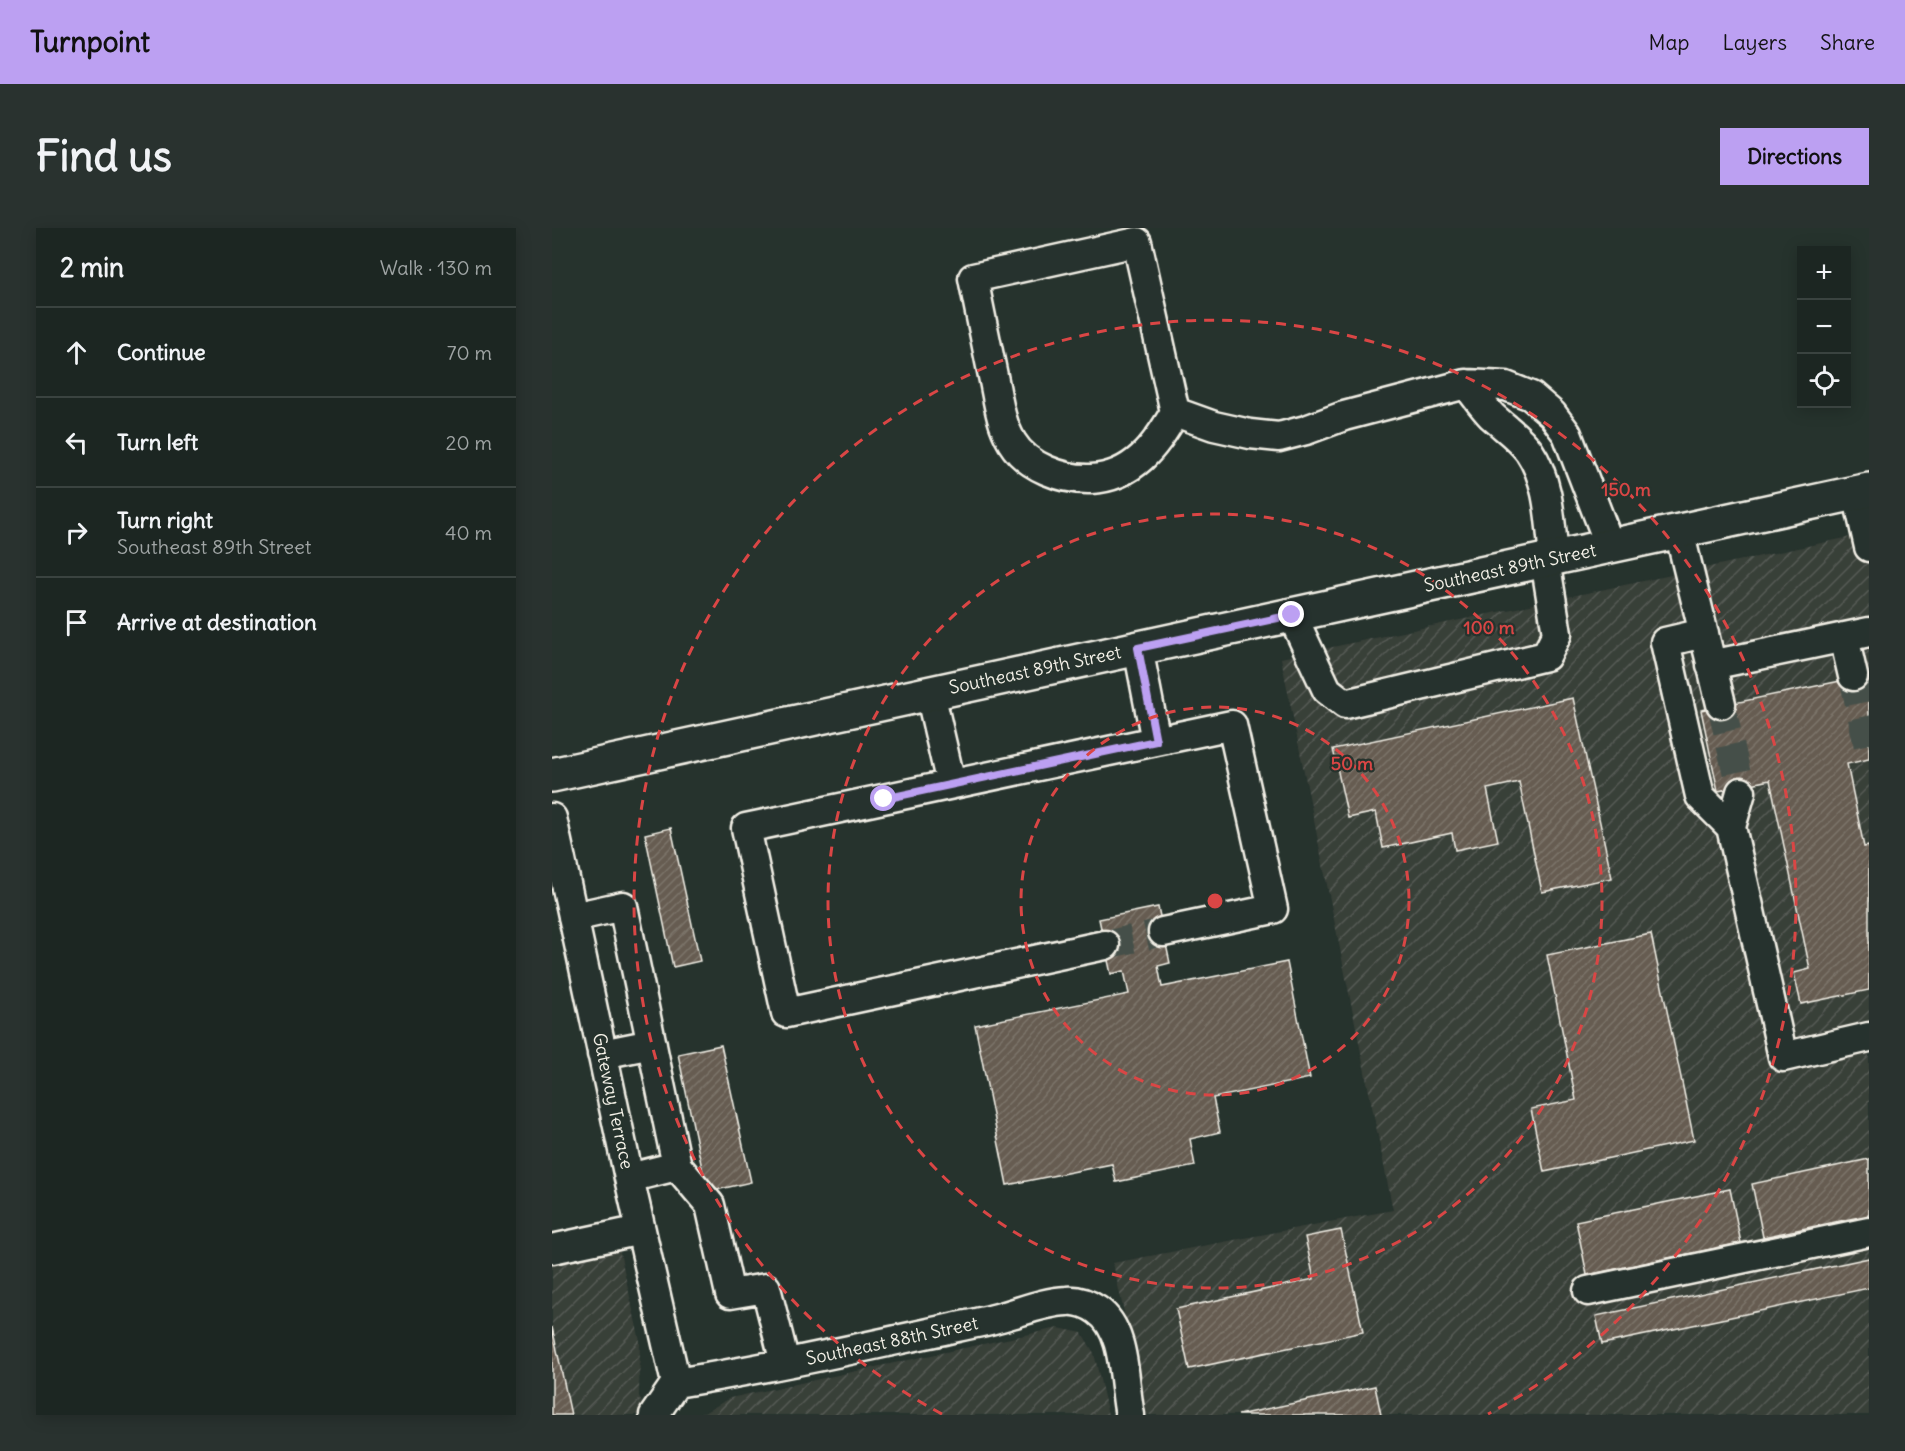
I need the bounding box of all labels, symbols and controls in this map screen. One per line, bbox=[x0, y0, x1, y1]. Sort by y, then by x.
text: Turnpoint bbox=[30, 24, 150, 60]
text: Map bbox=[1649, 29, 1689, 56]
text: Layers bbox=[1722, 29, 1787, 56]
text: Share bbox=[1820, 29, 1875, 56]
button: Directions bbox=[1720, 128, 1869, 185]
text: Find us bbox=[36, 130, 172, 182]
map controls bbox=[1797, 246, 1851, 408]
button: + bbox=[1797, 246, 1851, 300]
text: 2 min bbox=[60, 251, 124, 284]
text: Walk · 130 m bbox=[380, 255, 492, 280]
button: − bbox=[1797, 300, 1851, 354]
icon: ahead bbox=[60, 336, 93, 369]
text: Continue bbox=[117, 338, 206, 366]
text: 70 m bbox=[447, 340, 492, 365]
button: locate bbox=[1797, 354, 1851, 408]
icon: left bbox=[60, 426, 93, 459]
text: Turn left bbox=[117, 428, 198, 456]
text: 20 m bbox=[446, 430, 492, 455]
text: 150 m bbox=[1601, 478, 1651, 501]
text: Turn right bbox=[117, 506, 213, 534]
icon: right bbox=[60, 516, 93, 549]
text: 40 m bbox=[445, 520, 492, 545]
text: Southeast 89th Street bbox=[117, 534, 312, 559]
street label: Southeast 89th Street bbox=[1422, 538, 1598, 597]
route end bbox=[1278, 601, 1304, 627]
icon: arrive bbox=[60, 606, 93, 639]
text: Arrive at destination bbox=[117, 608, 317, 636]
text: 100 m bbox=[1464, 616, 1515, 639]
street label: Southeast 89th Street bbox=[947, 640, 1123, 699]
text: 50 m bbox=[1331, 752, 1373, 775]
route start bbox=[870, 785, 896, 811]
centre of rings bbox=[1205, 891, 1225, 911]
street label: Gateway Terrace bbox=[588, 1031, 639, 1171]
street label: Southeast 88th Street bbox=[804, 1311, 980, 1370]

